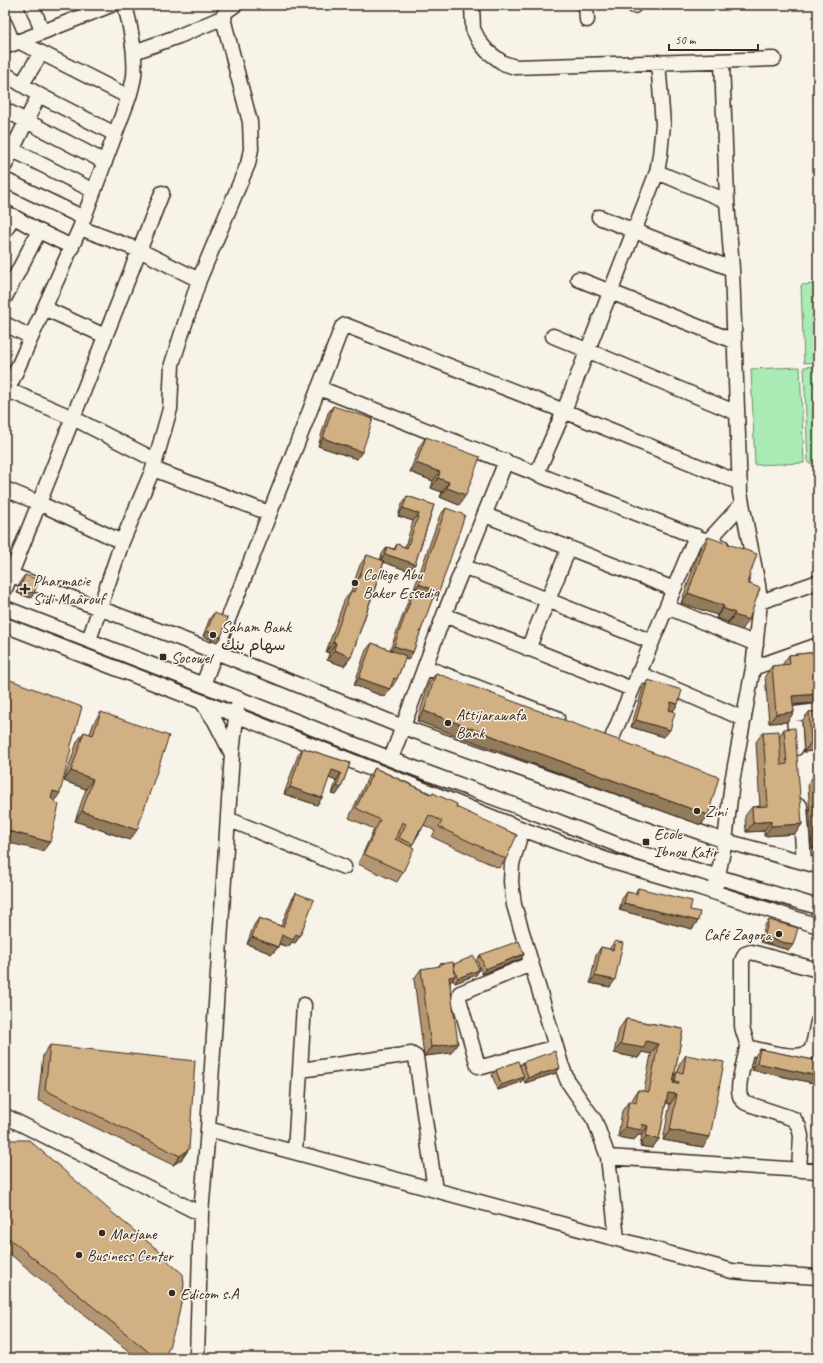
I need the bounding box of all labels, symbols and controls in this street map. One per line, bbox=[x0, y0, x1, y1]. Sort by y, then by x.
scale bar bbox=[669, 26, 758, 52]
text: 50 m bbox=[675, 32, 697, 48]
place label: Collège Abu Baker Essediq bbox=[363, 565, 441, 603]
place label: Pharmacie Sidi Maârouf bbox=[33, 571, 108, 609]
marker: Collège Abu Baker Essediq bbox=[350, 578, 360, 588]
marker: Pharmacie Sidi Maârouf bbox=[20, 584, 30, 594]
place label: Saham Bank سهام بنك bbox=[221, 617, 292, 657]
marker: Saham Bank سهام بنك bbox=[208, 630, 218, 640]
place label: Socowel bbox=[171, 648, 215, 668]
marker: Socowel bbox=[158, 652, 168, 662]
place label: Attijarawafa Bank bbox=[456, 705, 528, 743]
marker: Attijarawafa Bank bbox=[443, 718, 453, 728]
place label: Zini bbox=[705, 802, 729, 822]
marker: Zini bbox=[692, 806, 702, 816]
place label: Ecole Ibnou Katir bbox=[654, 824, 720, 862]
marker: Ecole Ibnou Katir bbox=[641, 837, 651, 847]
place label: Café Zagora bbox=[704, 925, 772, 945]
marker: Café Zagora bbox=[774, 929, 784, 939]
place label: Marjane bbox=[110, 1224, 158, 1244]
marker: Marjane bbox=[97, 1228, 107, 1238]
place label: Business Center bbox=[87, 1246, 175, 1266]
marker: Business Center bbox=[74, 1250, 84, 1260]
place label: Edicom s.A bbox=[180, 1284, 239, 1304]
marker: Edicom s.A bbox=[167, 1288, 177, 1298]

